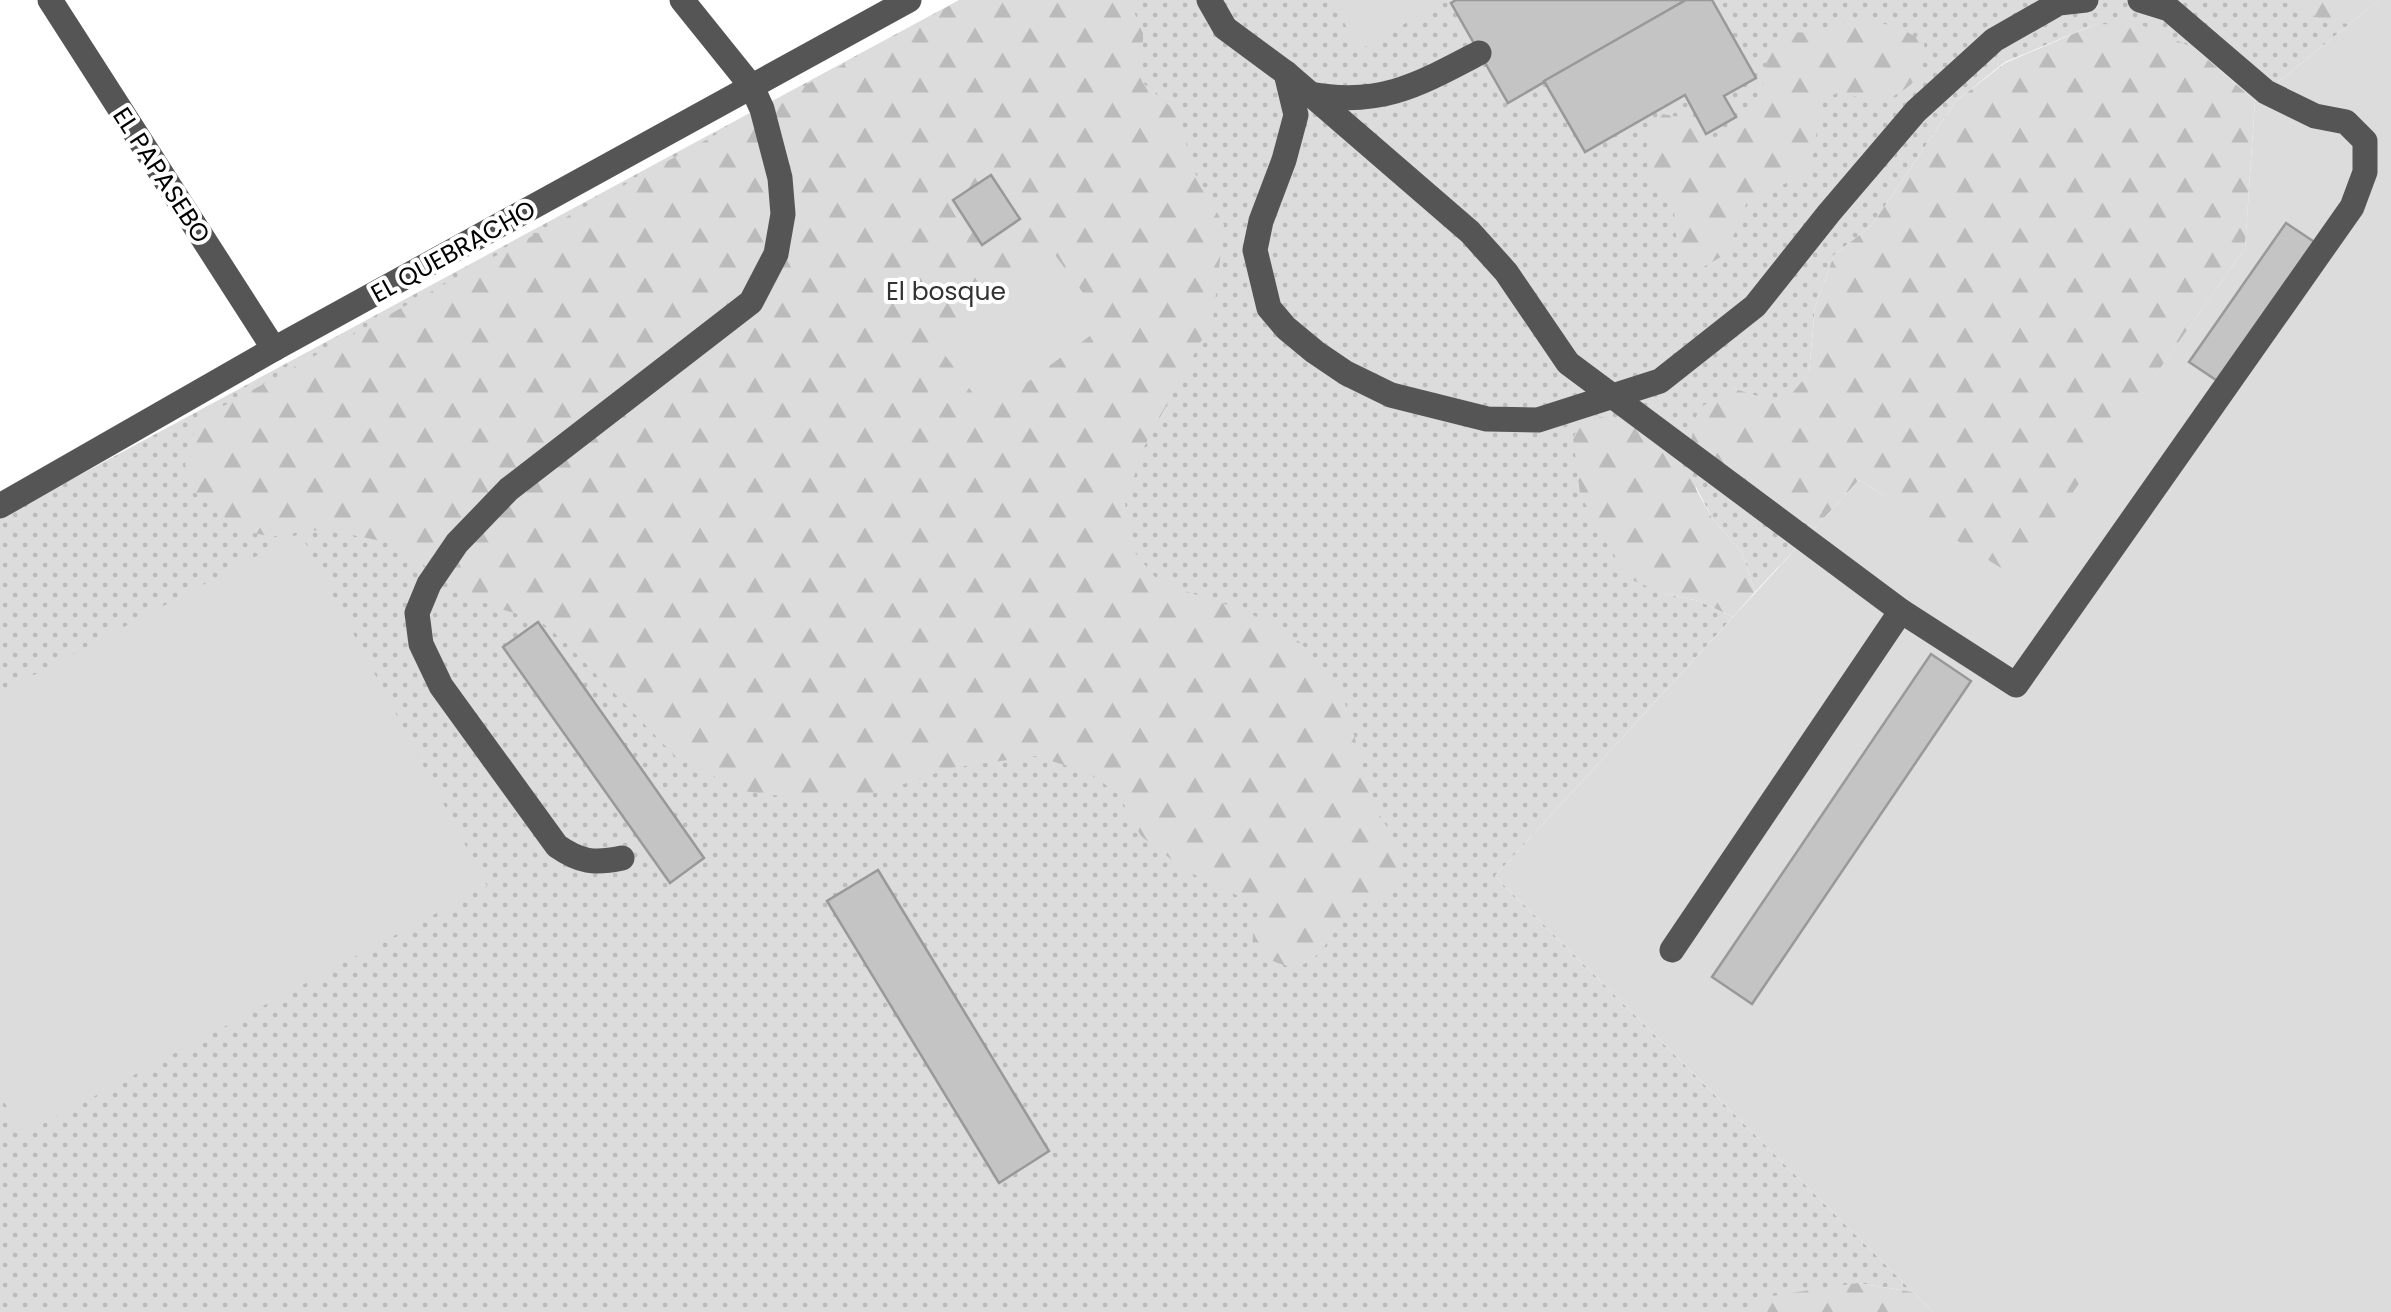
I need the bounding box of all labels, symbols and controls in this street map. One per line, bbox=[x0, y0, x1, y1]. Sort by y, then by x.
street label: EL PAPASEBO bbox=[105, 101, 219, 250]
street label: EL QUEBRACHO bbox=[365, 192, 542, 311]
park label: El bosque bbox=[886, 274, 1006, 309]

